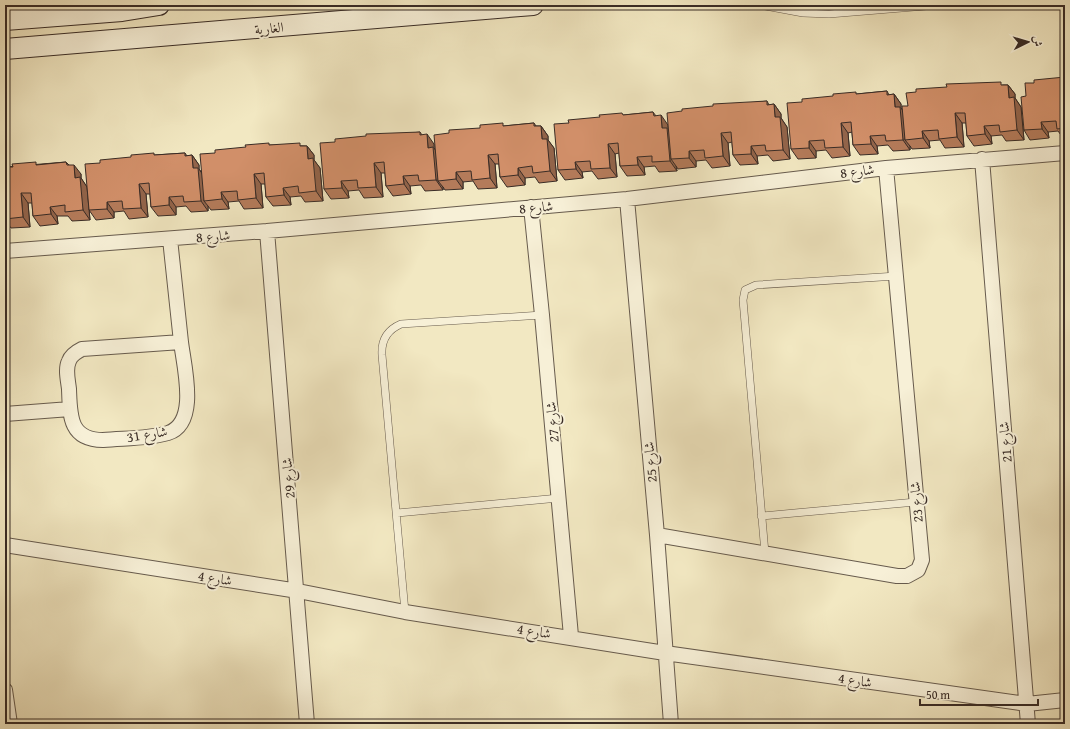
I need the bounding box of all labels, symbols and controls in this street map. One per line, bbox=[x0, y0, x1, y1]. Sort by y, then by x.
street label: الغارية bbox=[254, 17, 284, 39]
north arrow bbox=[1008, 22, 1048, 62]
text: ش bbox=[1030, 35, 1046, 47]
street label: شارع 8 bbox=[839, 159, 875, 185]
street label: شارع 8 bbox=[518, 196, 554, 220]
street label: شارع 8 bbox=[195, 225, 231, 249]
street label: شارع 27 bbox=[540, 401, 566, 443]
street label: شارع 31 bbox=[125, 421, 169, 449]
street label: شارع 21 bbox=[993, 421, 1019, 463]
street label: شارع 25 bbox=[638, 441, 664, 483]
street label: شارع 29 bbox=[276, 457, 302, 499]
street label: شارع 23 bbox=[904, 481, 930, 523]
street label: شارع 4 bbox=[196, 565, 233, 593]
street label: شارع 4 bbox=[515, 618, 552, 646]
street label: شارع 4 bbox=[836, 668, 873, 694]
scale bar bbox=[920, 681, 1038, 707]
text: 50 m bbox=[926, 686, 950, 703]

